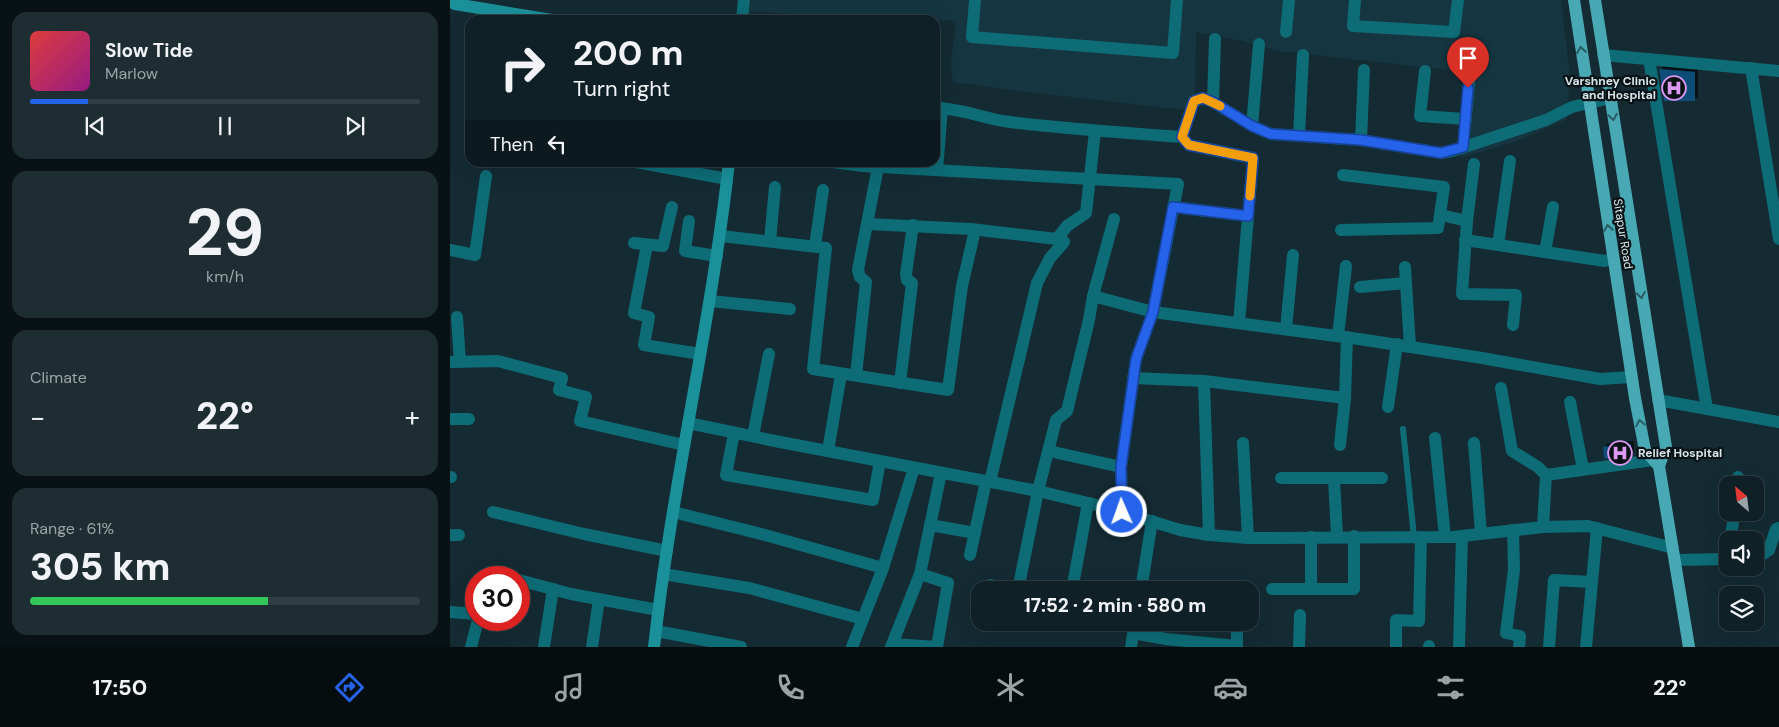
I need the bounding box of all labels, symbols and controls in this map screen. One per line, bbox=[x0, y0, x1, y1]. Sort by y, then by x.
text: 200 m bbox=[573, 30, 684, 76]
icon: right bbox=[490, 35, 555, 100]
pin bbox=[1447, 37, 1489, 88]
text: Slow Tide bbox=[105, 38, 193, 63]
icon: arrive bbox=[1454, 44, 1482, 72]
one-way arrow bbox=[1577, 46, 1587, 55]
text: Marlow bbox=[105, 63, 158, 84]
place label: Varshney Clinic and Hospital bbox=[1565, 73, 1656, 103]
text: Turn right bbox=[573, 74, 670, 103]
hospital icon: Varshney Clinic and Hospital bbox=[1661, 75, 1687, 101]
icon: previous bbox=[81, 112, 109, 140]
icon: pause bbox=[211, 112, 239, 140]
icon: next bbox=[341, 112, 369, 140]
one-way arrow bbox=[1607, 114, 1618, 122]
icon: left bbox=[543, 130, 571, 158]
text: Then bbox=[490, 132, 533, 157]
text: 29 bbox=[186, 191, 264, 275]
street label: Sitapur Road bbox=[1610, 198, 1636, 270]
one-way arrow bbox=[1604, 224, 1614, 233]
text: km/h bbox=[206, 266, 244, 287]
one-way arrow bbox=[1635, 292, 1646, 300]
text: Climate bbox=[30, 367, 87, 388]
text: 22° bbox=[196, 391, 254, 441]
text: − bbox=[30, 399, 45, 436]
text: + bbox=[405, 399, 420, 436]
one-way arrow bbox=[1635, 419, 1645, 428]
hospital icon: Relief Hospital bbox=[1607, 440, 1633, 466]
place label: Relief Hospital bbox=[1638, 445, 1722, 461]
north arrow bbox=[1719, 476, 1764, 521]
map controls bbox=[1719, 476, 1764, 631]
position arrow bbox=[1095, 485, 1147, 537]
text: Range · 61% bbox=[30, 518, 114, 539]
button: sound bbox=[1719, 531, 1764, 576]
text: 305 km bbox=[30, 542, 171, 592]
speed limit sign: 30 bbox=[465, 566, 530, 631]
button: layers bbox=[1719, 586, 1764, 631]
text: 17:52 · 2 min · 580 m bbox=[1024, 593, 1206, 618]
icon: directions bbox=[332, 670, 367, 705]
icon: music bbox=[552, 670, 587, 705]
icon: phone bbox=[773, 670, 808, 705]
icon: climate bbox=[993, 670, 1028, 705]
icon: car bbox=[1213, 670, 1248, 705]
icon: filters bbox=[1433, 670, 1468, 705]
text: 17:50 bbox=[93, 673, 147, 702]
text: 22° bbox=[1653, 673, 1686, 702]

